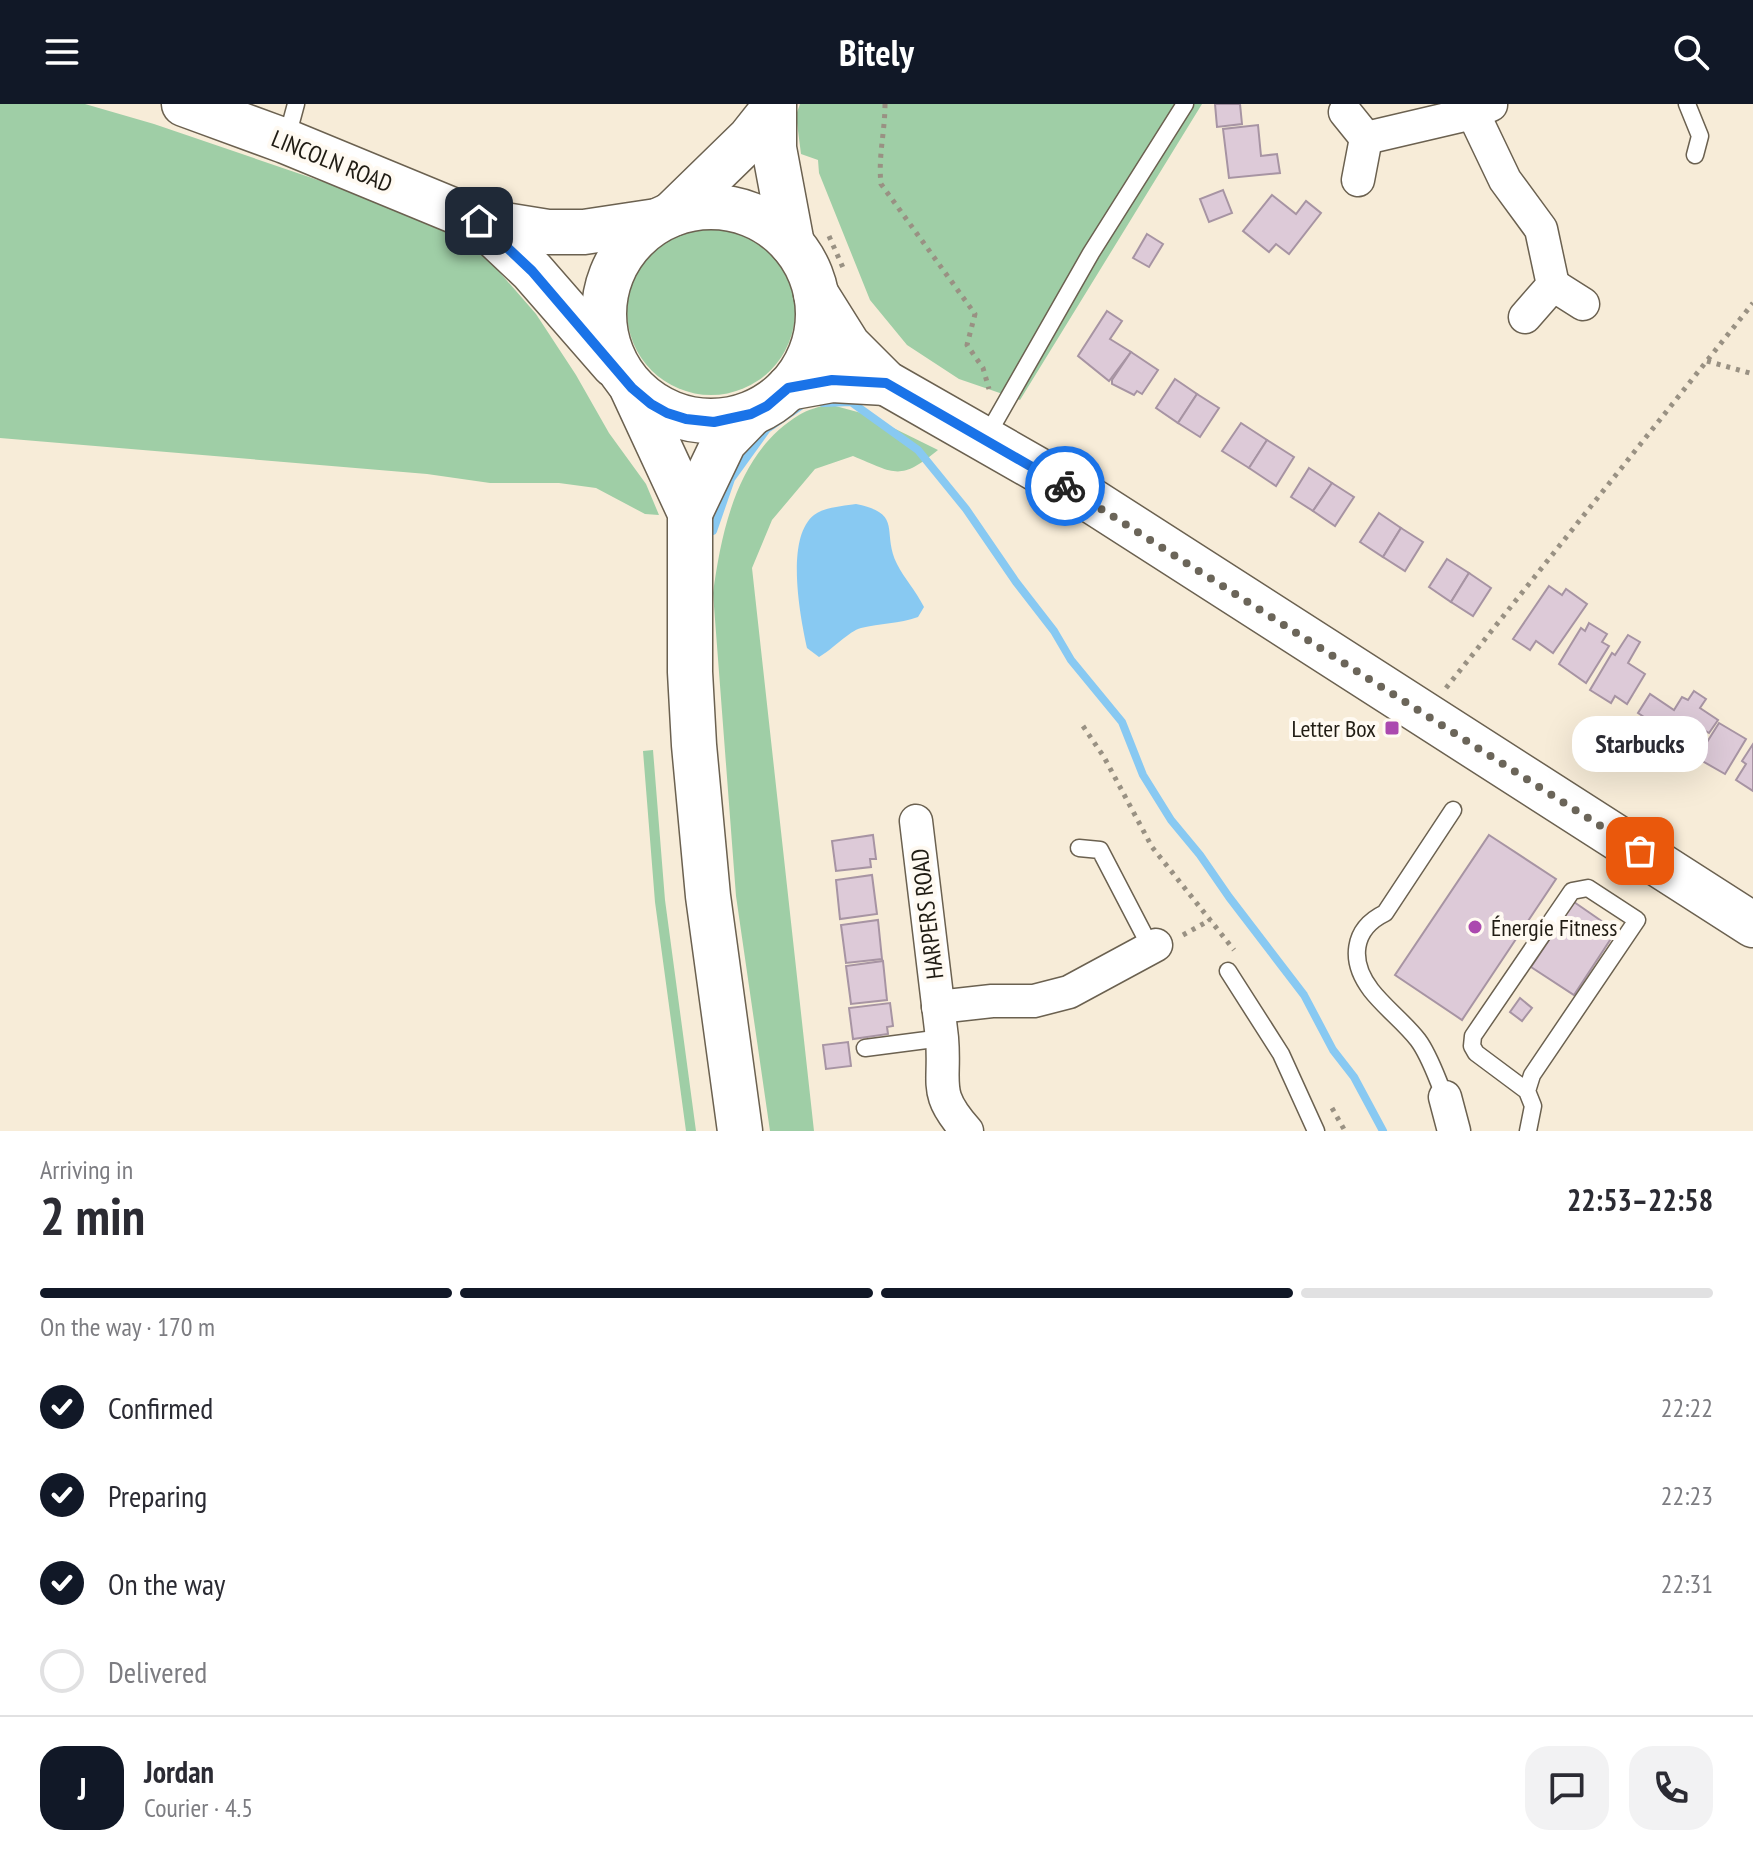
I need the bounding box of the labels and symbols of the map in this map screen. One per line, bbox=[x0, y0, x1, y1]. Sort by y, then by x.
street label: LINCOLN ROAD bbox=[267, 123, 397, 199]
pin bbox=[445, 187, 513, 255]
courier bbox=[1025, 446, 1105, 526]
place label: Letter Box bbox=[1291, 713, 1376, 744]
callout: Starbucks bbox=[1572, 715, 1708, 771]
marker: Letter Box bbox=[1383, 719, 1401, 737]
pin bbox=[1606, 817, 1674, 885]
street label: HARPERS ROAD bbox=[904, 847, 950, 981]
place label: Énergie Fitness bbox=[1491, 912, 1617, 943]
marker: Énergie Fitness bbox=[1466, 918, 1484, 936]

